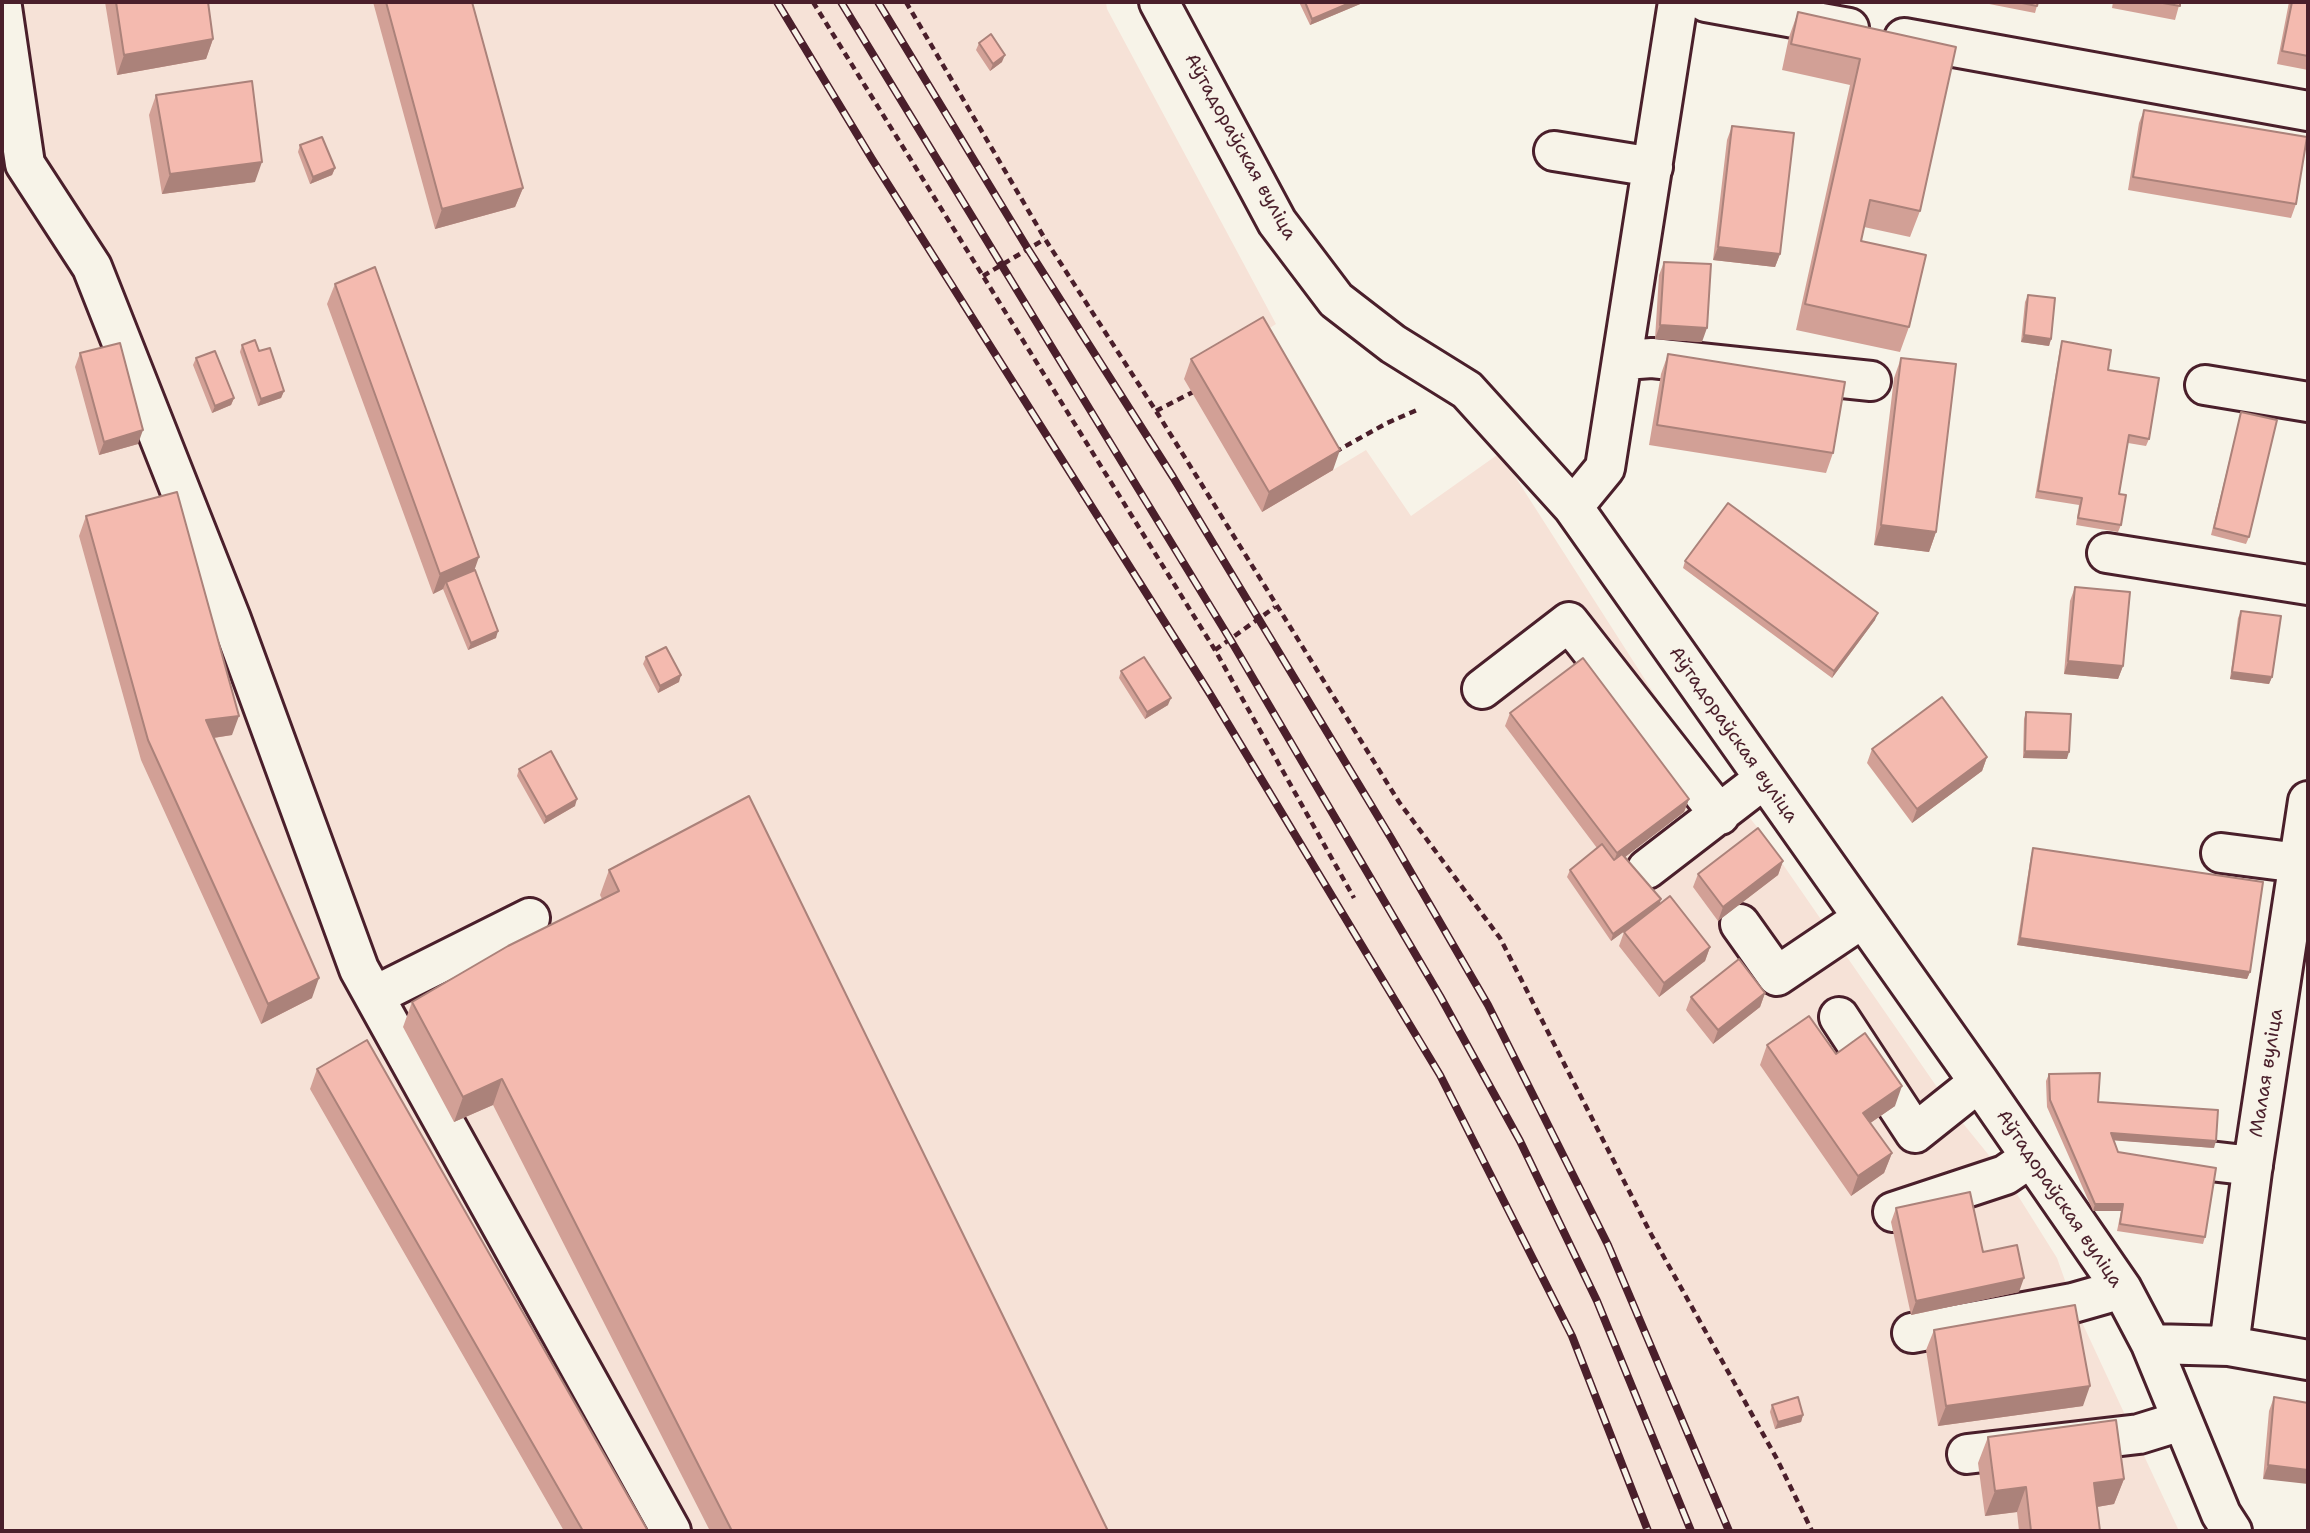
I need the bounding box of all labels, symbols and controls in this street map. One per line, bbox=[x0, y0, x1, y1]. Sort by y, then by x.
street label: Аўтадораўская вуліца bbox=[1179, 50, 1301, 244]
street label: Аўтадораўская вуліца bbox=[1664, 643, 1802, 827]
street label: Малая вуліца bbox=[2246, 1007, 2288, 1139]
street label: Аўтадораўская вуліца bbox=[1991, 1106, 2127, 1292]

